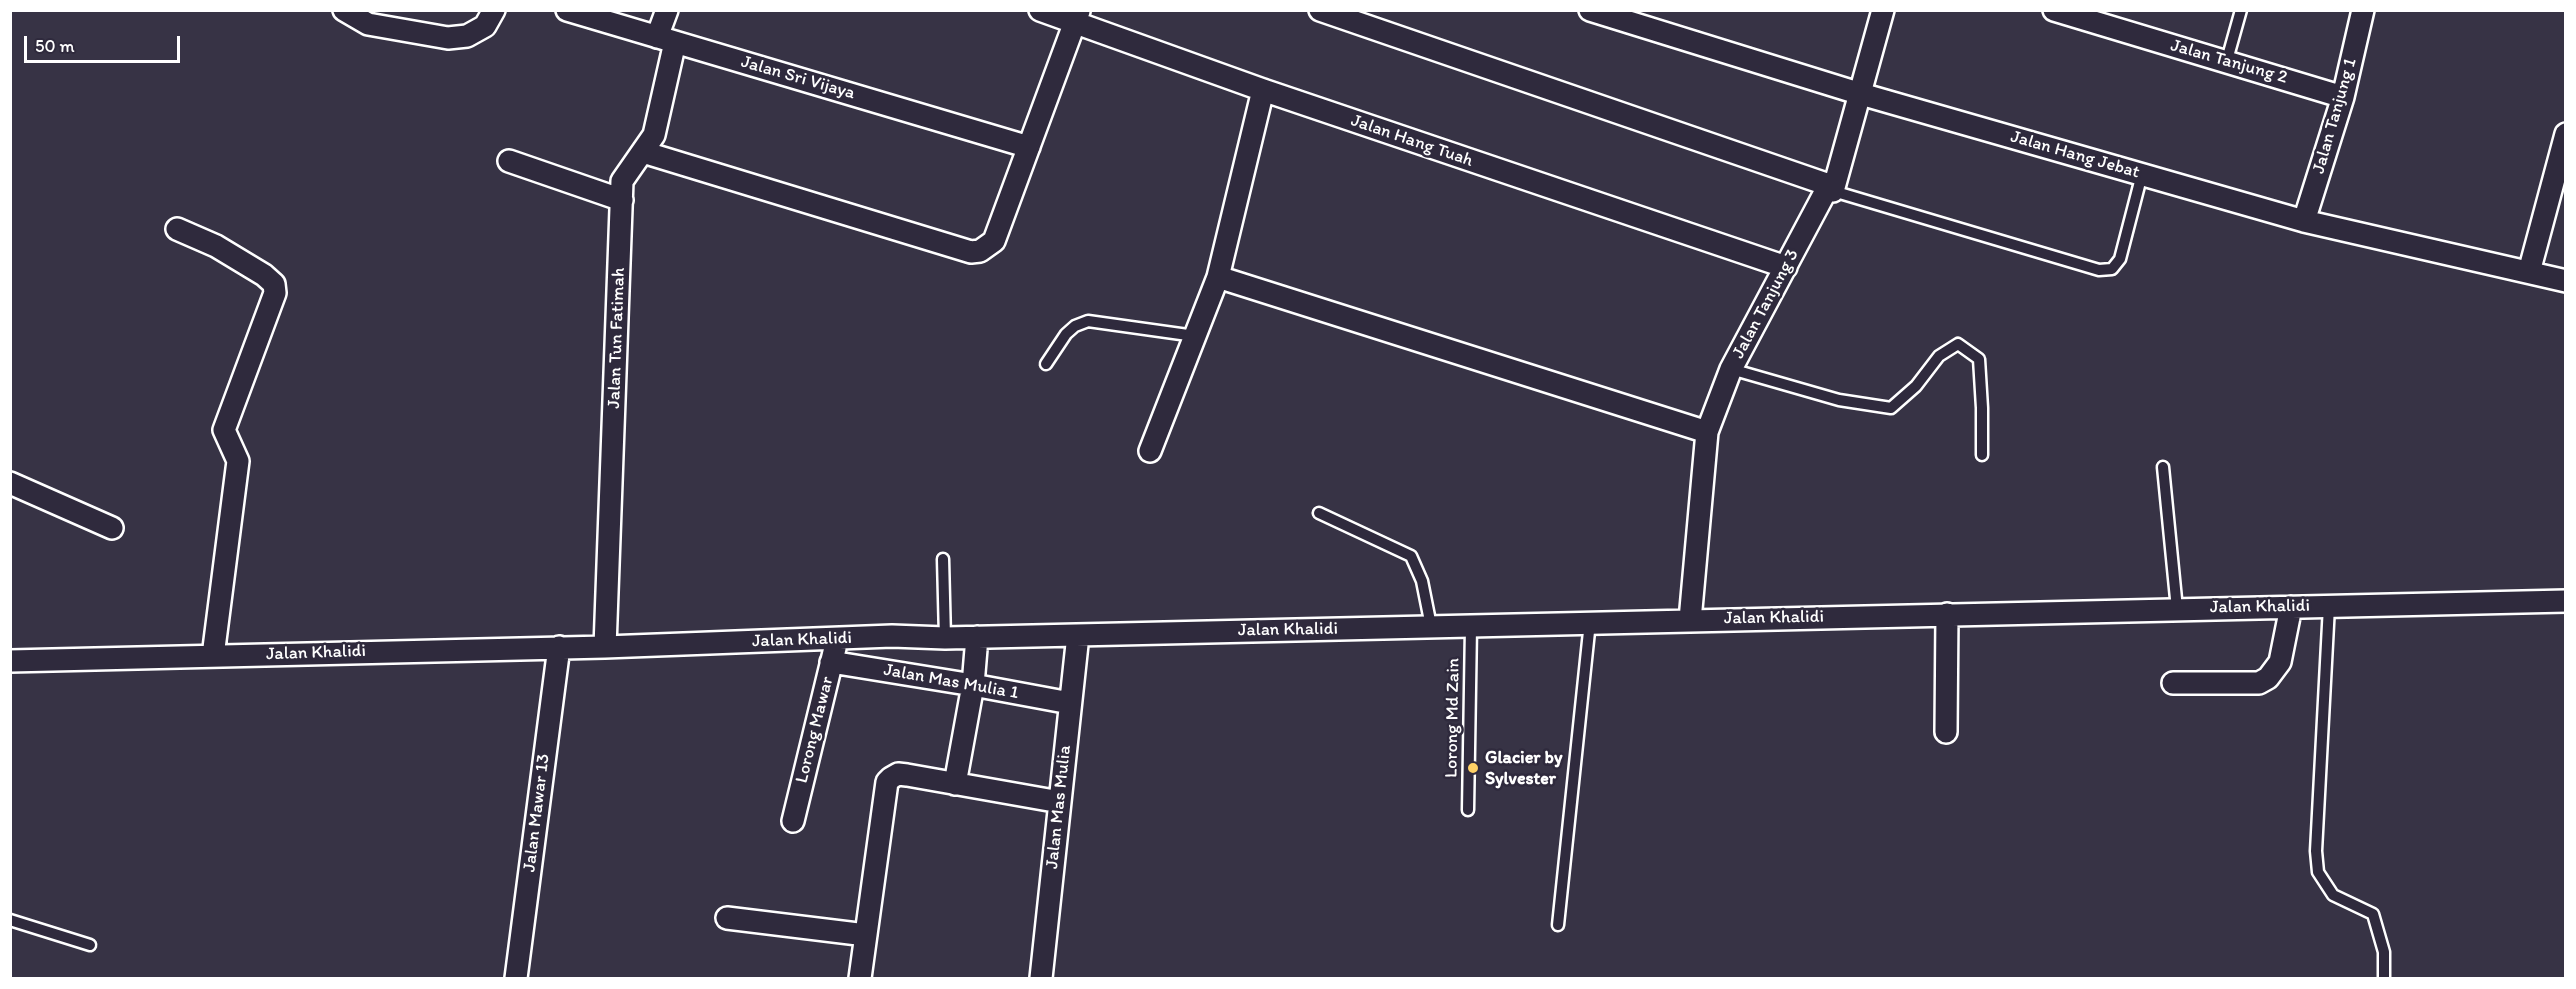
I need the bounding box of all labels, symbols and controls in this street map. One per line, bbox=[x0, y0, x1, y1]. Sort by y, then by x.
scale bar bbox=[27, 24, 183, 62]
text: 50 m bbox=[35, 35, 75, 57]
street label: Jalan Tanjung 2 bbox=[2168, 35, 2290, 89]
street label: Jalan Sri Vijaya bbox=[739, 51, 857, 105]
street label: Jalan Tanjung 1 bbox=[2308, 56, 2362, 176]
street label: Jalan Hang Tuah bbox=[1348, 110, 1476, 172]
street label: Jalan Hang Jebat bbox=[2008, 126, 2142, 184]
street label: Jalan Tanjung 3 bbox=[1728, 246, 1804, 362]
street label: Jalan Tun Fatimah bbox=[604, 267, 630, 409]
street label: Jalan Khalidi bbox=[2210, 595, 2310, 619]
street label: Jalan Khalidi bbox=[1724, 606, 1824, 630]
street label: Jalan Khalidi bbox=[1238, 618, 1338, 642]
street label: Jalan Khalidi bbox=[752, 627, 852, 653]
street label: Jalan Khalidi bbox=[266, 640, 366, 666]
street label: Lorong Md Zain bbox=[1441, 658, 1465, 778]
street label: Jalan Mas Mulia 1 bbox=[882, 660, 1020, 704]
street label: Lorong Mawar bbox=[791, 675, 839, 785]
street label: Jalan Mas Mulia bbox=[1042, 744, 1076, 870]
place label: Glacier by Sylvester bbox=[1485, 747, 1562, 789]
street label: Jalan Mawar 13 bbox=[519, 753, 555, 873]
marker: Glacier by Sylvester bbox=[1466, 761, 1480, 775]

